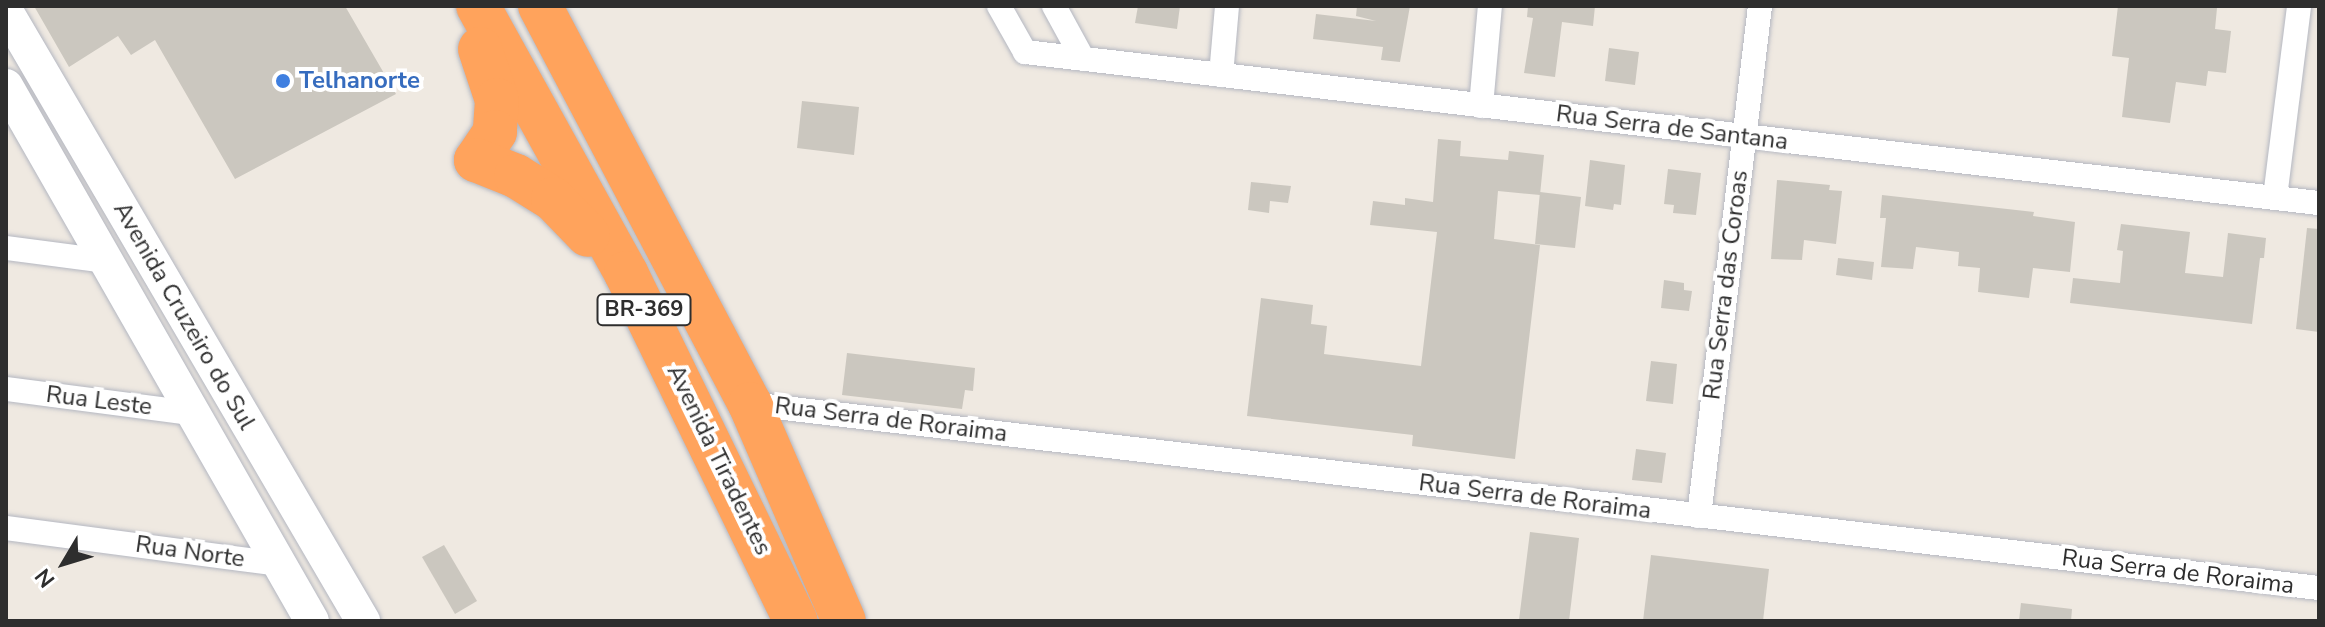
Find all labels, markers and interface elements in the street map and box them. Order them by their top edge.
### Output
place label: Telhanorte [299,67,420,95]
marker: Telhanorte [274,72,292,90]
street label: Rua Serra de Santana [1554,99,1790,157]
street label: Rua Serra das Coroas [1698,169,1754,401]
street label: Avenida Cruzeiro do Sul [107,197,261,435]
road number: BR-369 [596,292,692,328]
street label: Avenida Tiradentes [660,360,778,560]
street label: Rua Leste [44,380,154,422]
street label: Rua Serra de Roraima [773,391,1009,449]
street label: Rua Serra de Roraima [1417,468,1653,526]
north arrow [24,523,104,603]
street label: Rua Norte [134,530,246,574]
street label: Rua Serra de Roraima [2060,543,2296,601]
text: N [28,562,62,593]

